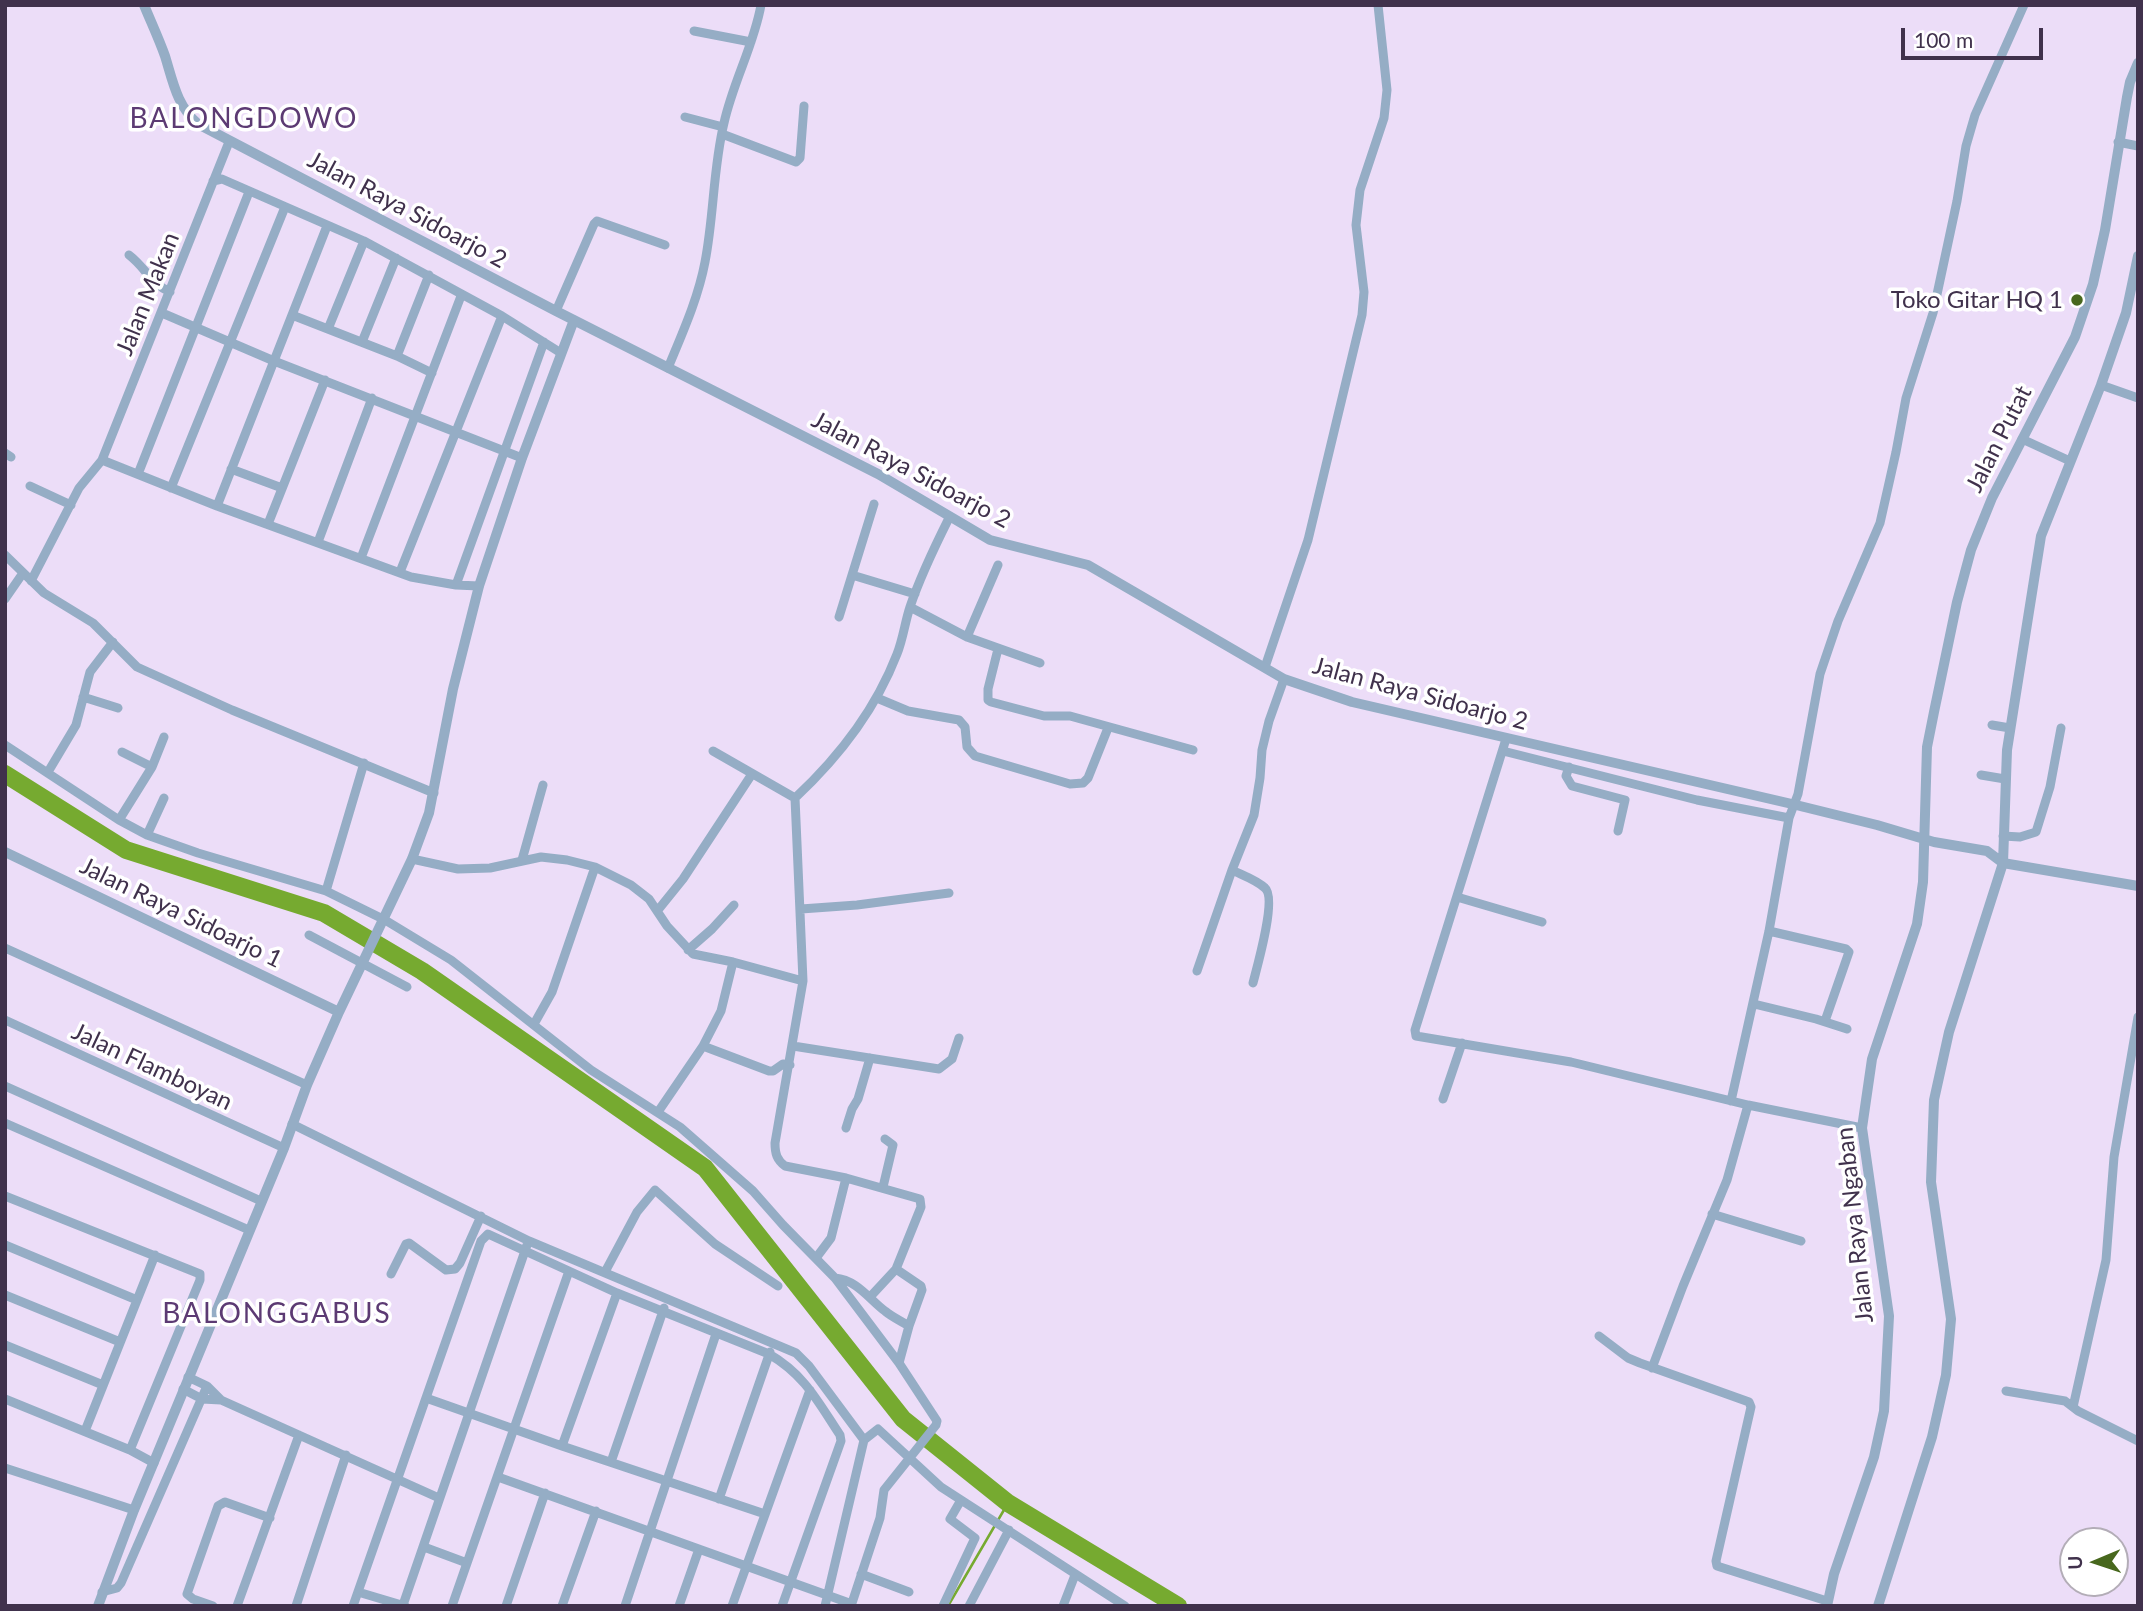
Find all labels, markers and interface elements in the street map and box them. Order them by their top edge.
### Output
scale bar [1905,14,2047,58]
text: 100 m [1914,27,1973,52]
district label: BALONGDOWO [131,102,357,136]
street label: Jalan Raya Sidoarjo 2 [303,145,511,275]
street label: Jalan Makan [110,228,186,360]
place label: Toko Gitar HQ 1 [1891,286,2063,314]
marker: Toko Gitar HQ 1 [2069,292,2085,308]
street label: Jalan Putat [1960,381,2038,497]
street label: Jalan Raya Sidoarjo 2 [807,405,1015,535]
street label: Jalan Raya Sidoarjo 2 [1309,651,1531,737]
street label: Jalan Raya Sidoarjo 1 [75,852,287,974]
street label: Jalan Flamboyan [67,1017,237,1117]
street label: Jalan Raya Ngaban [1830,1126,1880,1324]
district label: BALONGGABUS [164,1297,390,1331]
north arrow [2059,1527,2129,1597]
text: U [2063,1555,2086,1570]

